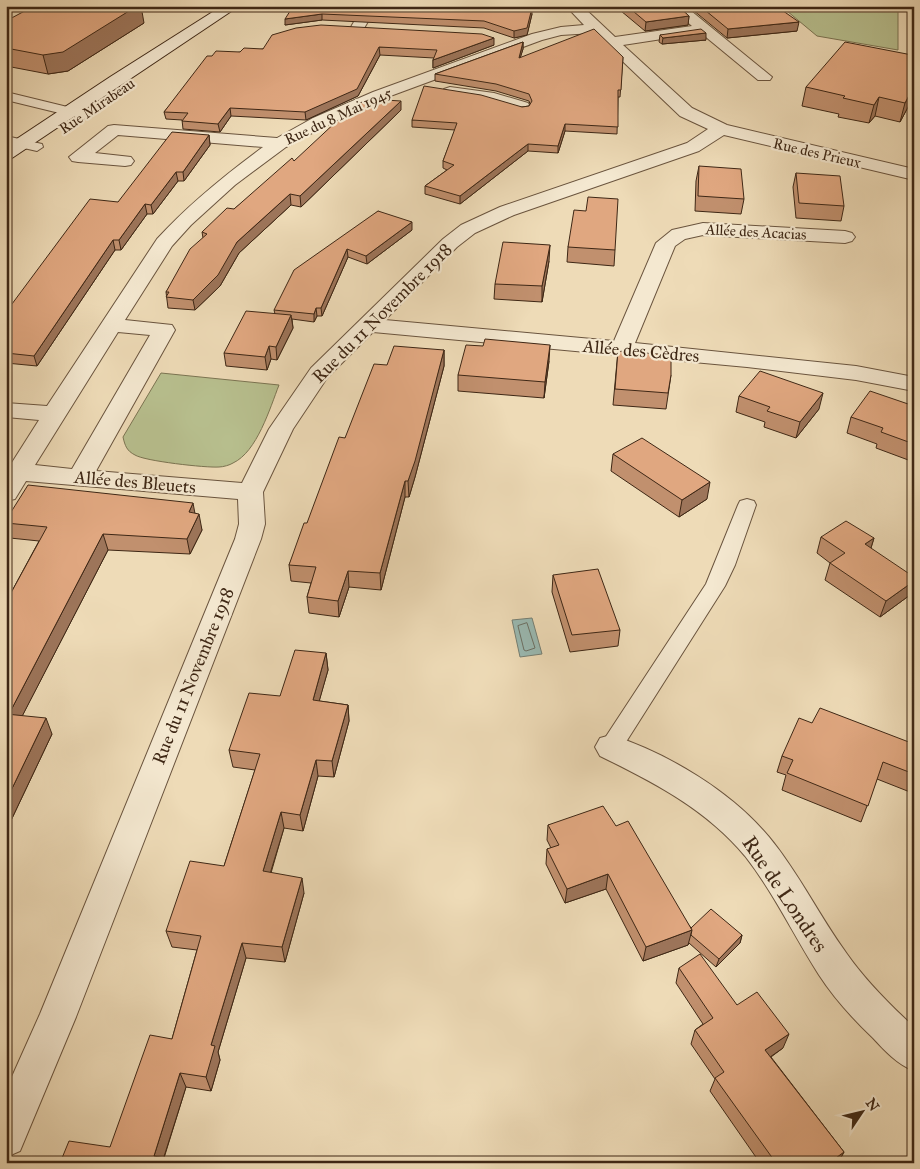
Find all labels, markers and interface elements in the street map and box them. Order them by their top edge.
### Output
street label: Rue Mirabeau [56,74,138,138]
street label: Rue du 8 Mai 1945 [282,83,394,149]
street label: Rue des Prieux [771,134,863,172]
street label: Allée des Acacias [704,220,807,244]
street label: Rue du 11 Novembre 1918 [307,238,457,388]
street label: Allée des Cèdres [581,335,700,367]
street label: Allée des Bleuets [72,466,197,498]
street label: Rue du 11 Novembre 1918 [147,584,239,768]
street label: Rue de Londres [736,831,834,957]
north arrow [838,1086,888,1136]
text: N [862,1095,883,1115]

